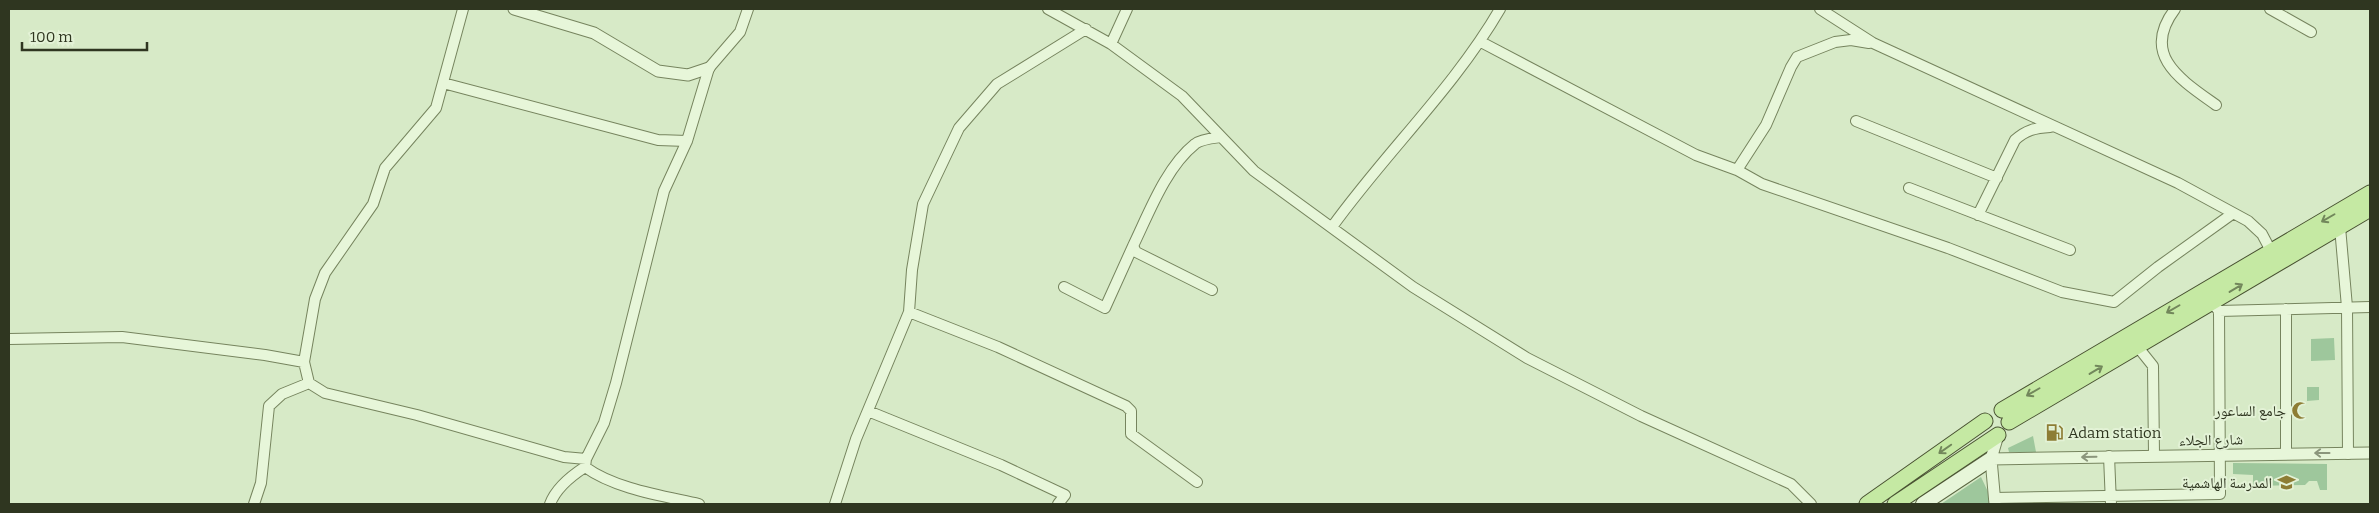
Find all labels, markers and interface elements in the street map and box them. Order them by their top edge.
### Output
scale bar [22,20,148,52]
text: 100 m [30,28,73,46]
one-way arrow [2322,213,2336,223]
one-way arrow [2229,283,2243,293]
one-way arrow [2167,305,2181,315]
one-way arrow [2088,365,2103,375]
one-way arrow [2027,387,2041,397]
mosque icon: جامع الساعور [2290,401,2310,421]
place label: جامع الساعور [2214,402,2286,421]
fuel station icon: Adam station [2044,423,2064,443]
place label: Adam station [2068,424,2162,442]
street label: شارع الجلاء [2179,430,2243,451]
one-way arrow [1939,444,1952,455]
one-way arrow [2314,448,2330,458]
one-way arrow [2081,452,2098,462]
school or university icon: المدرسة الهاشمية [2276,473,2296,493]
place label: المدرسة الهاشمية [2182,474,2272,492]

